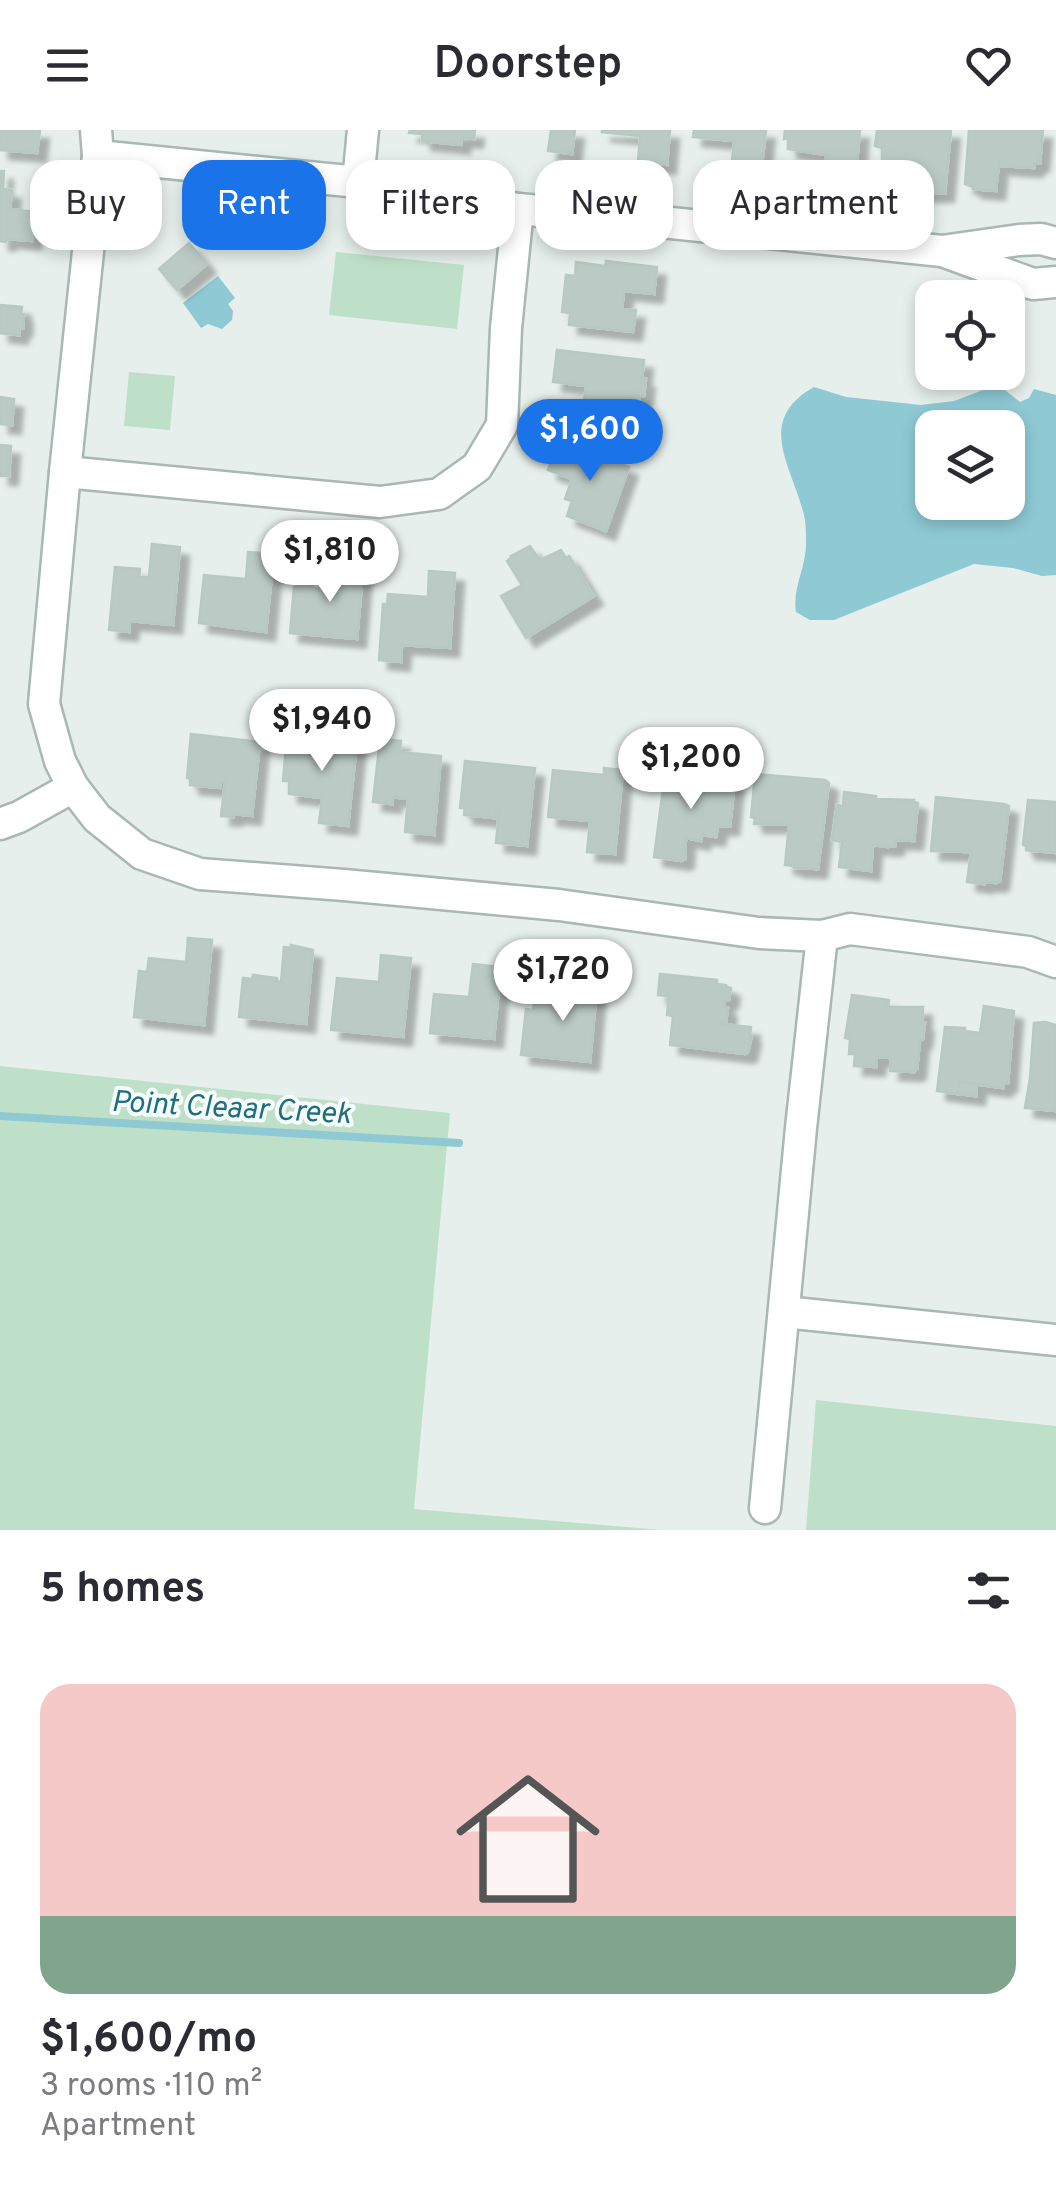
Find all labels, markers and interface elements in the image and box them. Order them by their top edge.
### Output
text: Doorstep [434,37,622,94]
icon: menu [40,38,95,93]
icon: heart [961,38,1016,93]
chip: Buy [30,160,162,250]
chip: Rent [182,160,326,250]
chip: Filters [346,160,515,250]
chip: New [535,160,673,250]
chip: Apartment [693,160,934,250]
map controls [915,280,1025,520]
button: locate [915,280,1025,390]
pin: $1,600 [509,399,671,484]
button: layers [915,410,1025,520]
text: $1,600 [539,411,641,451]
pin: $1,810 [249,520,411,605]
text: $1,810 [283,532,377,572]
pin: $1,940 [241,689,403,774]
text: $1,940 [271,701,373,741]
pin: $1,200 [610,727,772,812]
text: $1,200 [640,739,742,779]
pin: $1,720 [482,939,644,1024]
text: $1,720 [516,951,610,991]
water label: Point Cleaar Creek [110,1085,353,1134]
icon: filters [961,1563,1016,1618]
text: 5 homes [40,1564,205,1617]
icon: home [438,1749,618,1929]
text: $1,600/mo [40,2014,257,2067]
text: 3 rooms · 110 m² [40,2067,262,2107]
text: Apartment [40,2107,196,2147]

